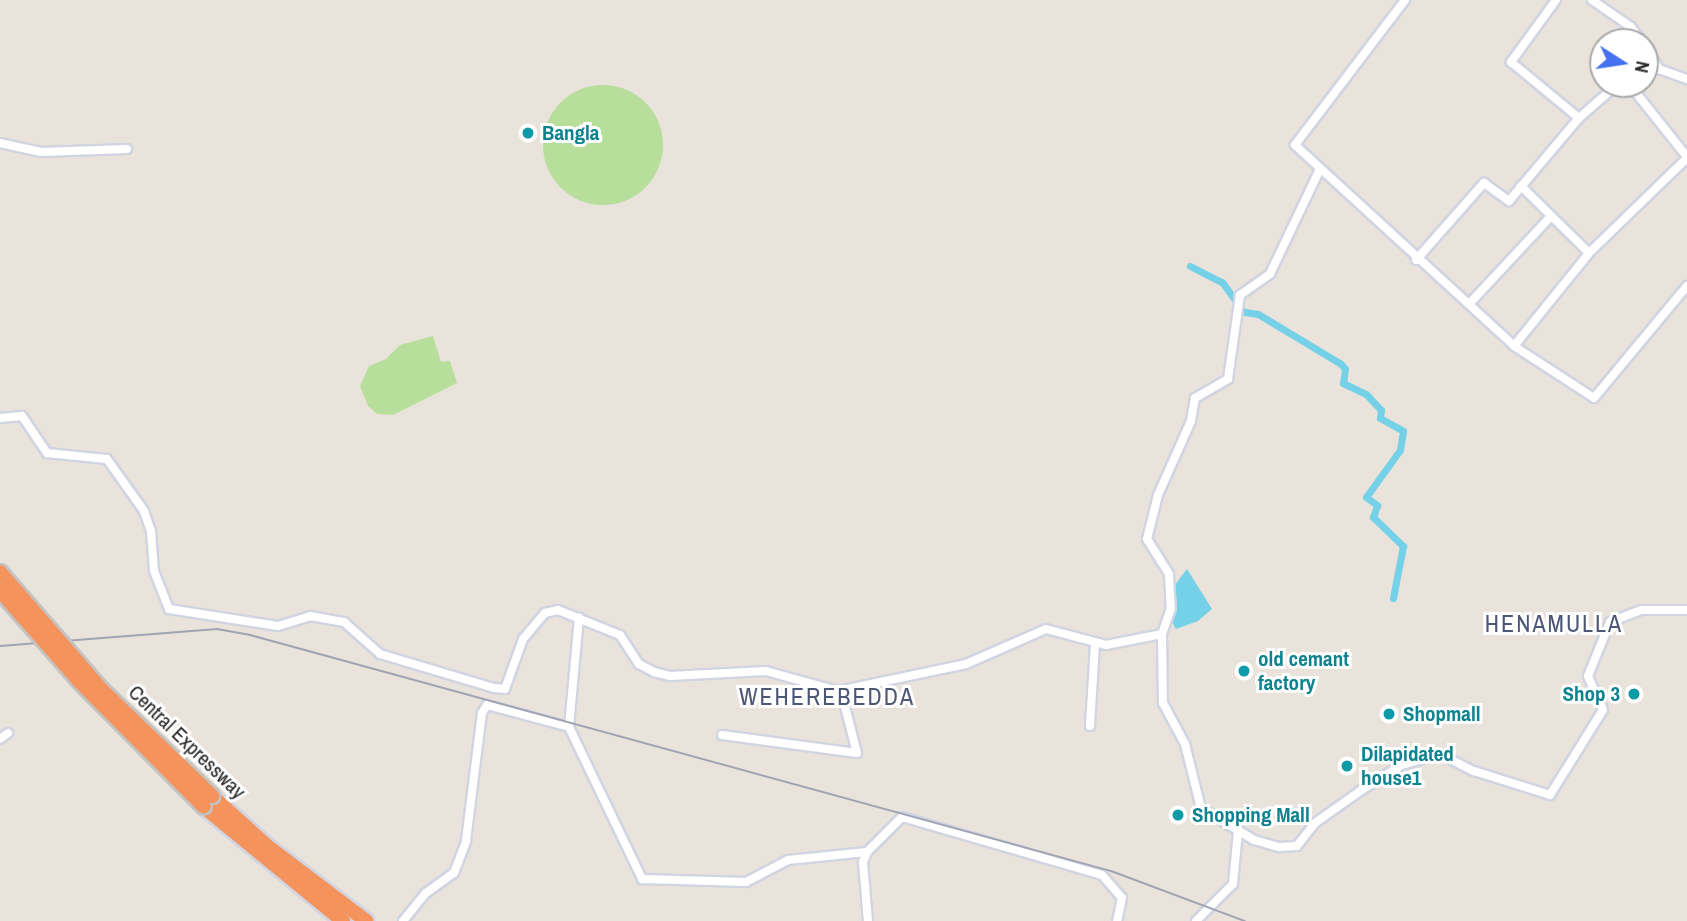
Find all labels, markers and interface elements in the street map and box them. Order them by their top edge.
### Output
north arrow [1589,28,1659,98]
text: N [1629,59,1656,75]
place label: Bangla [542,120,599,146]
marker: Bangla [520,125,536,141]
district label: HENAMULLA [1486,610,1622,638]
place label: old cemant factory [1258,646,1349,696]
marker: old cemant factory [1236,663,1252,679]
street label: Central Expressway [123,680,251,804]
place label: Shop 3 [1563,681,1620,707]
district label: WEHEREBEDDA [740,683,914,711]
marker: Shop 3 [1626,686,1642,702]
place label: Shopmall [1403,701,1481,727]
marker: Shopmall [1381,706,1397,722]
place label: Dilapidated house1 [1361,741,1454,791]
marker: Dilapidated house1 [1339,758,1355,774]
place label: Shopping Mall [1192,802,1310,828]
marker: Shopping Mall [1170,807,1186,823]

